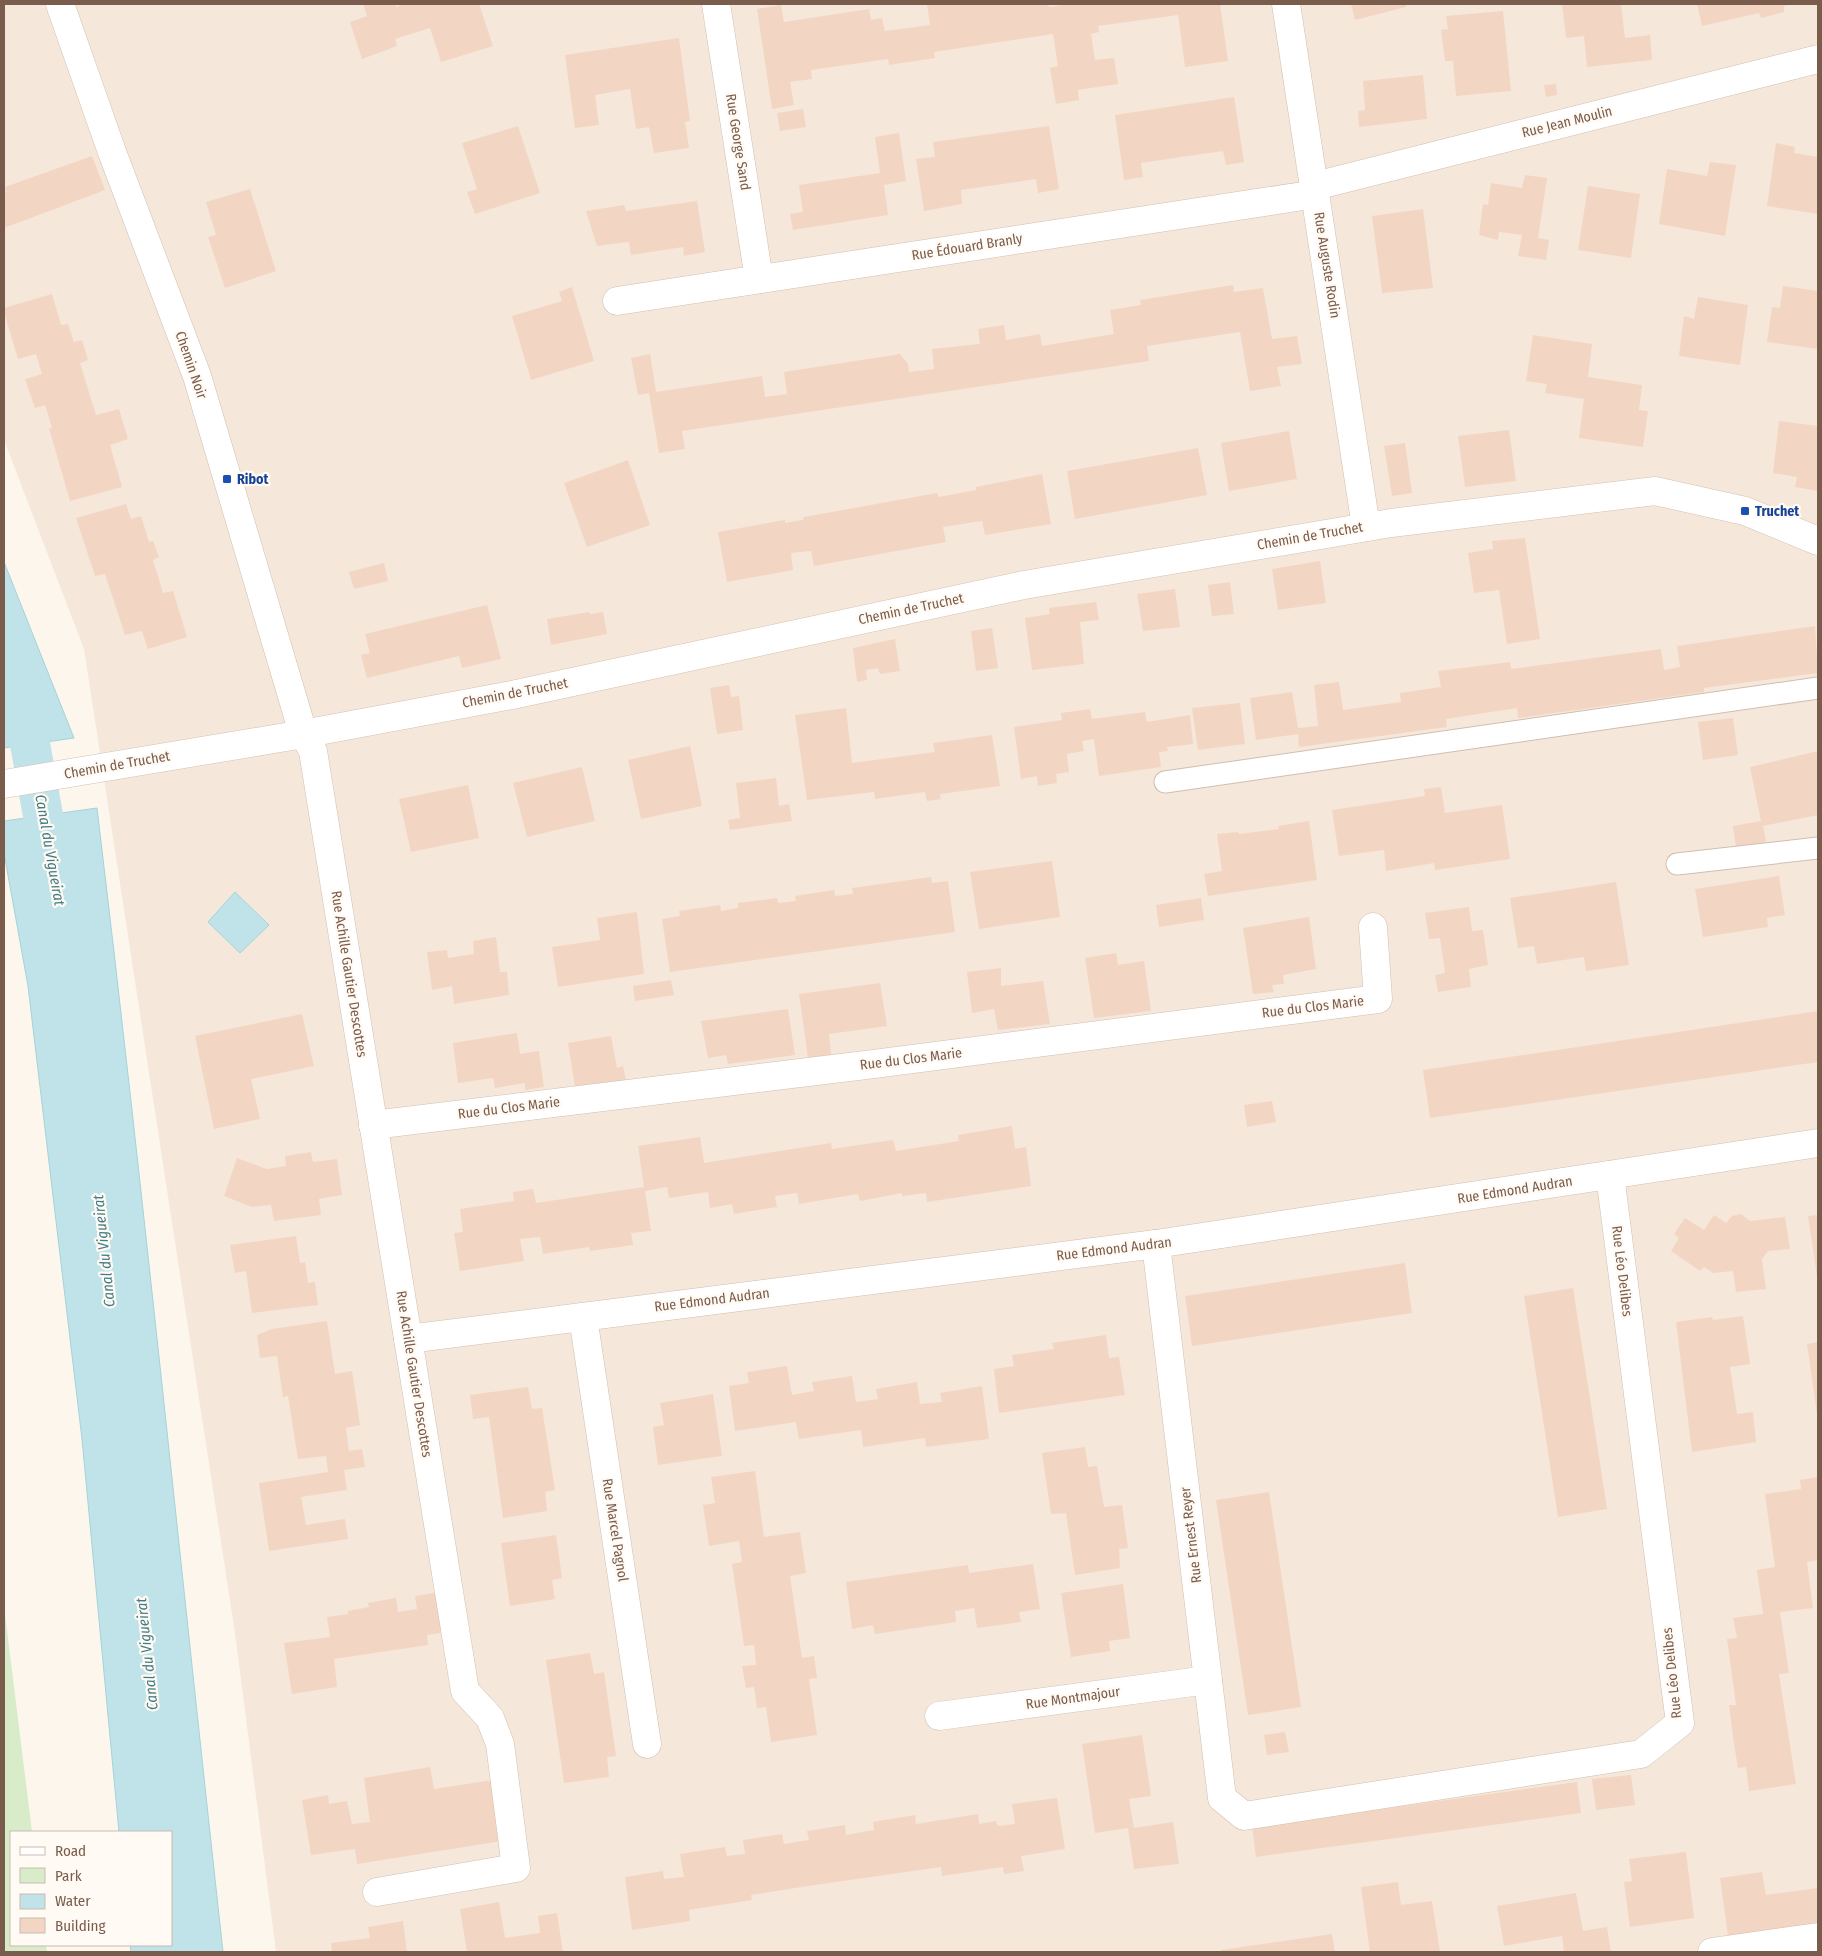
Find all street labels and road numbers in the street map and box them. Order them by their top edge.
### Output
street label: Rue George Sand [722,93,754,191]
street label: Rue Jean Moulin [1520,103,1614,141]
street label: Rue Auguste Rodin [1310,211,1344,319]
street label: Rue Édouard Branly [910,229,1024,264]
street label: Chemin Noir [171,329,211,401]
street label: Chemin de Truchet [1256,518,1365,554]
street label: Chemin de Truchet [857,589,966,628]
street label: Chemin de Truchet [461,674,570,712]
street label: Chemin de Truchet [63,747,172,783]
street label: Rue Achille Gautier Descottes [327,890,371,1058]
street label: Rue du Clos Marie [1261,992,1365,1022]
street label: Rue du Clos Marie [859,1044,963,1074]
street label: Rue du Clos Marie [457,1093,561,1123]
street label: Rue Edmond Audran [1456,1173,1574,1207]
street label: Rue Léo Delibes [1608,1225,1636,1317]
street label: Rue Edmond Audran [1055,1233,1173,1265]
street label: Rue Edmond Audran [653,1284,771,1316]
street label: Rue Achille Gautier Descottes [392,1290,436,1458]
street label: Rue Marcel Pagnol [598,1477,632,1583]
street label: Rue Ernest Reyer [1177,1486,1205,1584]
street label: Rue Léo Delibes [1659,1627,1685,1719]
street label: Rue Montmajour [1025,1683,1121,1713]

